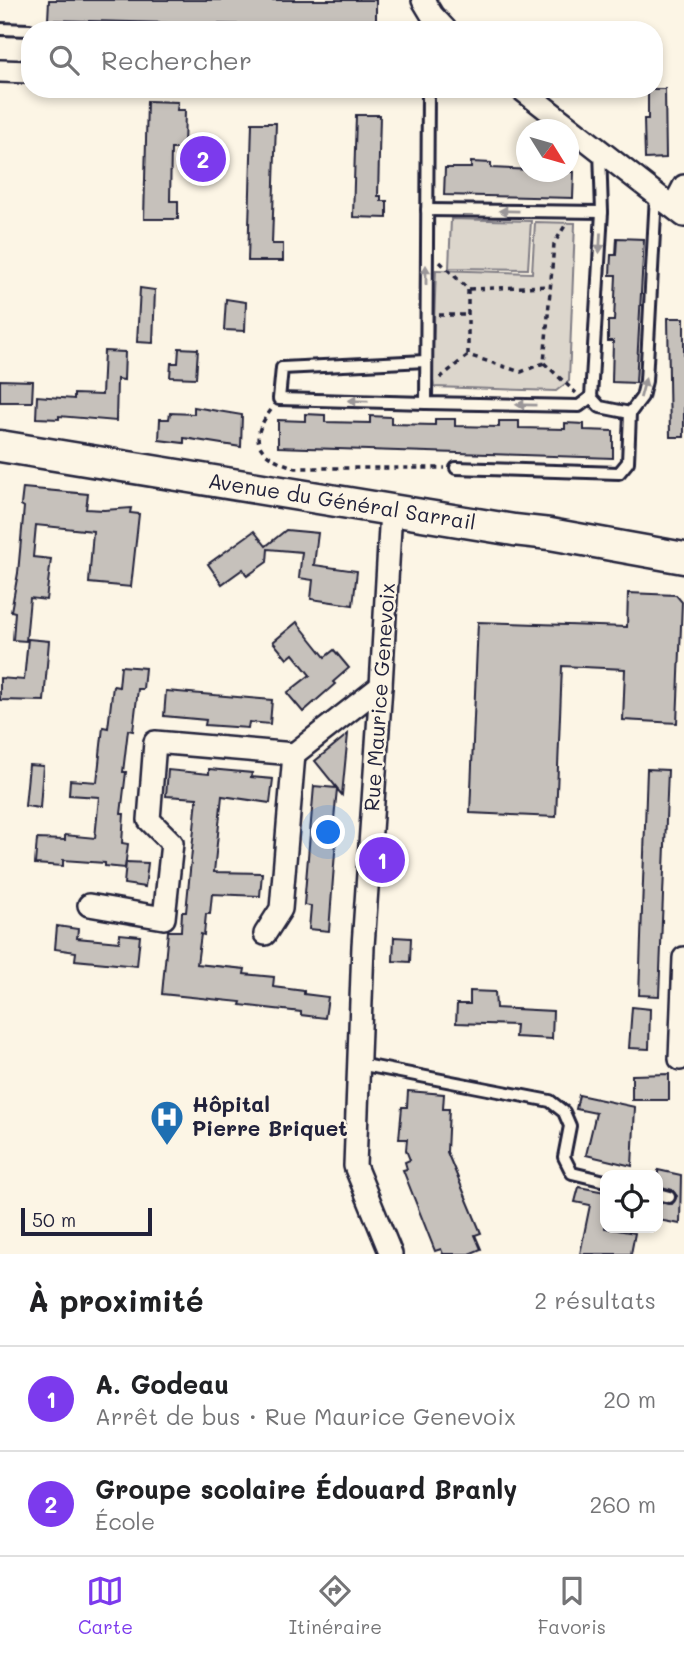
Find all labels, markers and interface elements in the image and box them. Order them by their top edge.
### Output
search box [21,21,663,98]
icon: search [45,41,83,79]
text: Rechercher [101,43,252,77]
north arrow [516,119,579,182]
pin: 2 [180,133,226,185]
one-way arrow [498,205,520,217]
one-way arrow [594,232,605,254]
one-way arrow [420,264,432,286]
one-way arrow [638,377,649,399]
one-way arrow [347,395,369,407]
one-way arrow [515,399,537,410]
street label: Avenue du Général Sarrail [207,466,478,535]
street label: Rue Maurice Genevoix [357,582,400,812]
your location [311,815,345,849]
pin: 1 [359,834,405,886]
place label: Hôpital Pierre Briquet [192,1090,348,1141]
hospital icon: Hôpital Pierre Briquet [148,1098,186,1147]
map controls [600,1170,663,1233]
button: locate [600,1170,663,1233]
scale bar [21,1205,152,1237]
text: 50 m [32,1207,76,1232]
text: À proximité [28,1280,204,1320]
text: 2 résultats [534,1285,656,1315]
text: A. Godeau [95,1367,229,1401]
text: 1 [46,1384,56,1414]
text: 20 m [603,1384,656,1414]
text: Arrêt de bus · Rue Maurice Genevoix [95,1401,516,1431]
text: Groupe scolaire Édouard Branly [95,1472,517,1506]
text: 2 [45,1489,57,1519]
text: 260 m [589,1489,656,1519]
text: École [95,1506,155,1536]
tab: Carte [78,1572,133,1639]
tab: Itinéraire [289,1572,382,1639]
tab: Favoris [538,1572,606,1639]

